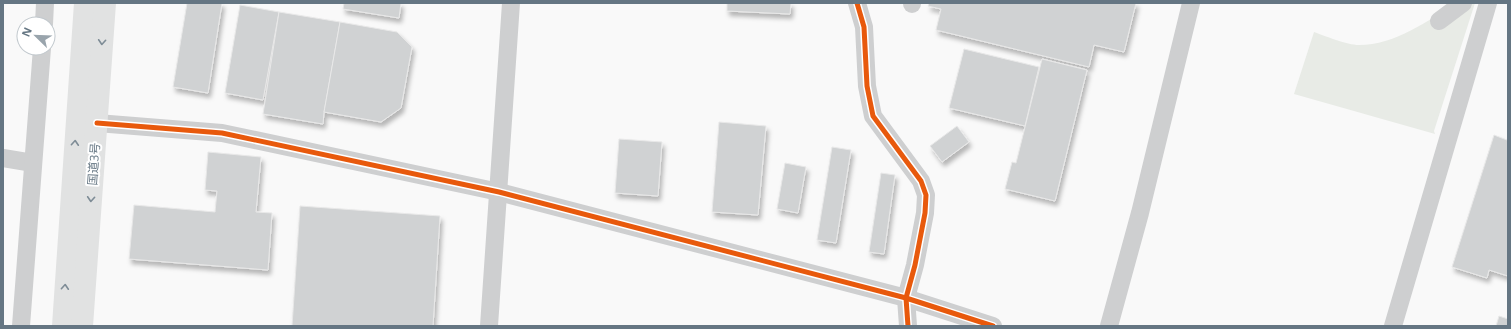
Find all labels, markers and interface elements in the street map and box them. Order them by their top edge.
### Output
north arrow [16,16,56,56]
text: N [18,25,35,39]
one-way arrow [98,39,107,45]
one-way arrow [71,140,80,146]
street label: 国道3号 [84,142,103,186]
one-way arrow [87,196,96,203]
one-way arrow [61,284,70,290]

